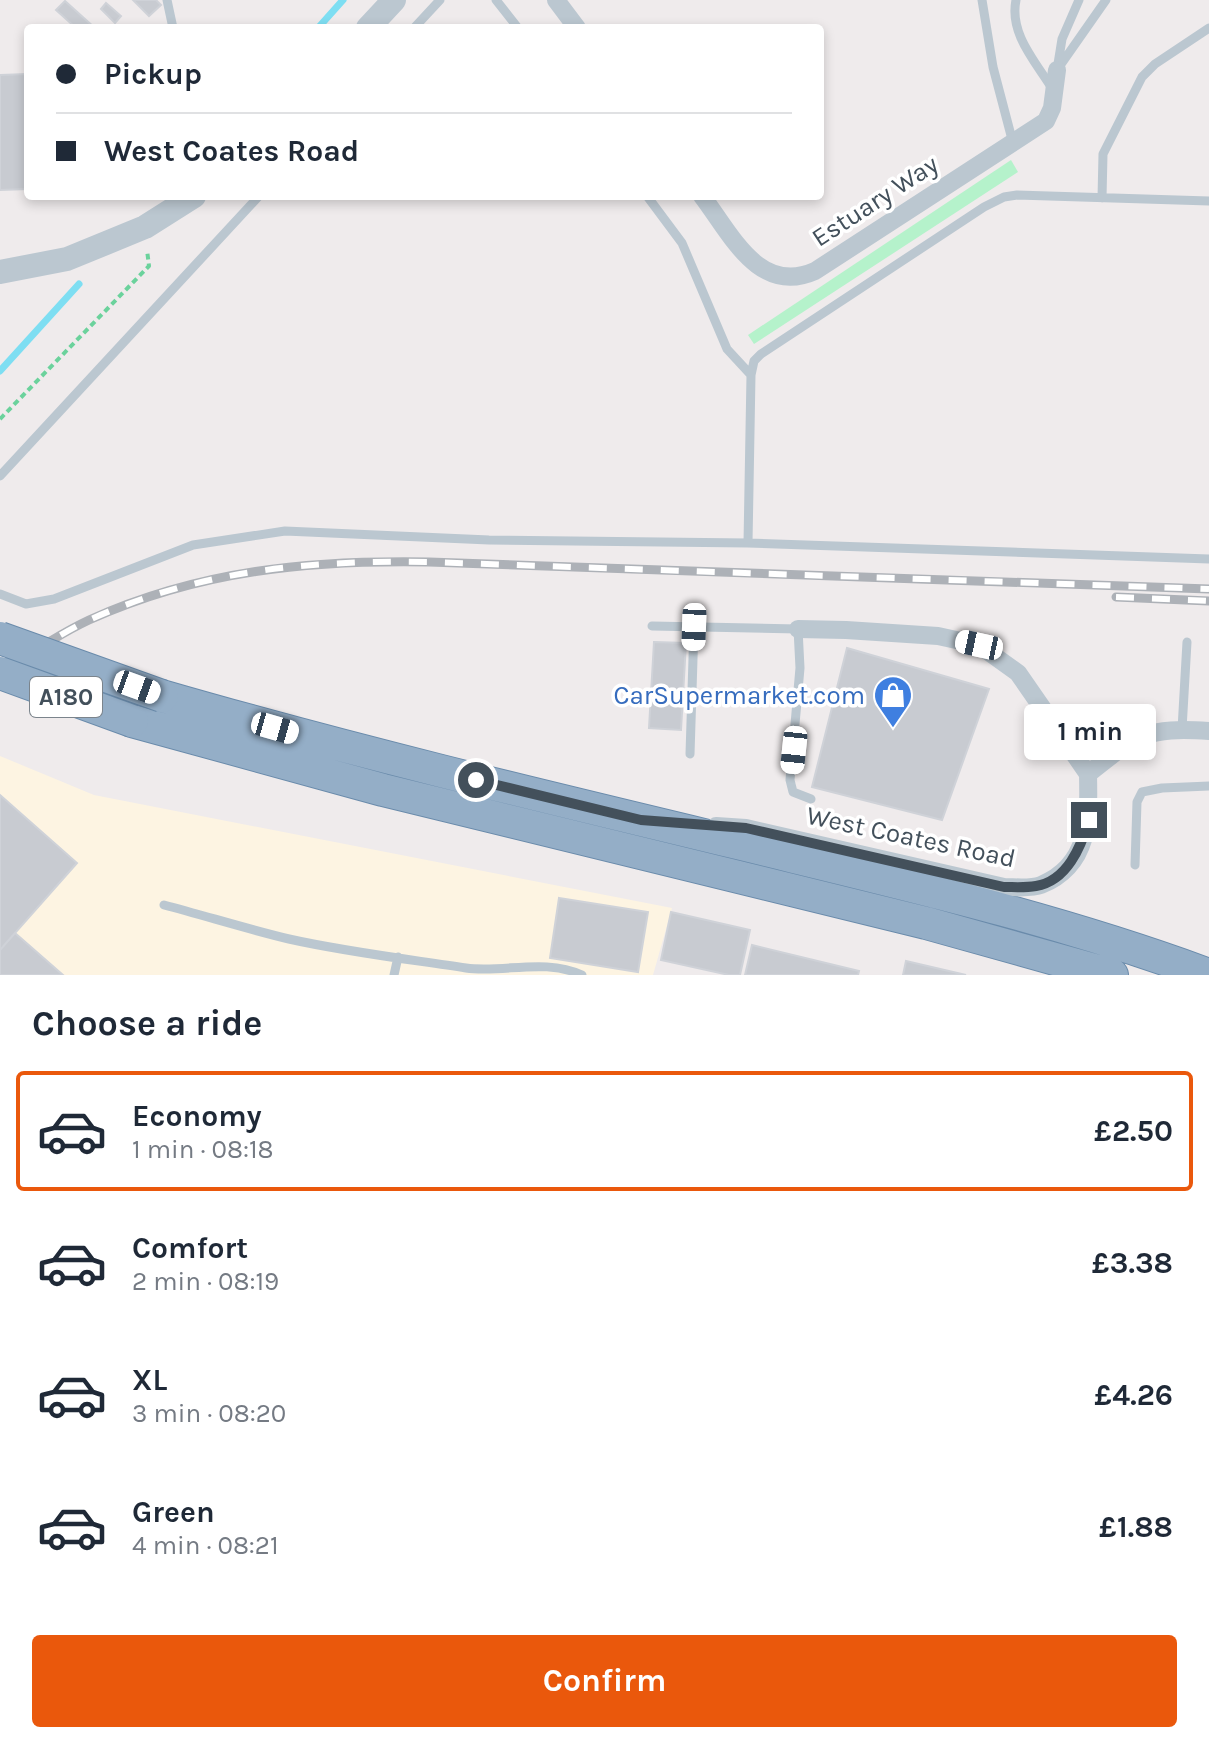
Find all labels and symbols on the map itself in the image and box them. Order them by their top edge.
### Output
street label: Estuary Way [806,149,944,253]
car [681,603,707,651]
car [953,628,1005,662]
car [110,668,164,706]
shop icon: CarSupermarket.com [872,674,914,729]
road number: A180 [30,677,102,717]
place label: CarSupermarket.com [614,680,865,711]
callout: 1 min [1023,704,1155,760]
car [249,710,301,746]
car [780,725,808,775]
route start [458,762,494,798]
street label: West Coates Road [804,800,1018,874]
route end [1071,802,1107,838]

